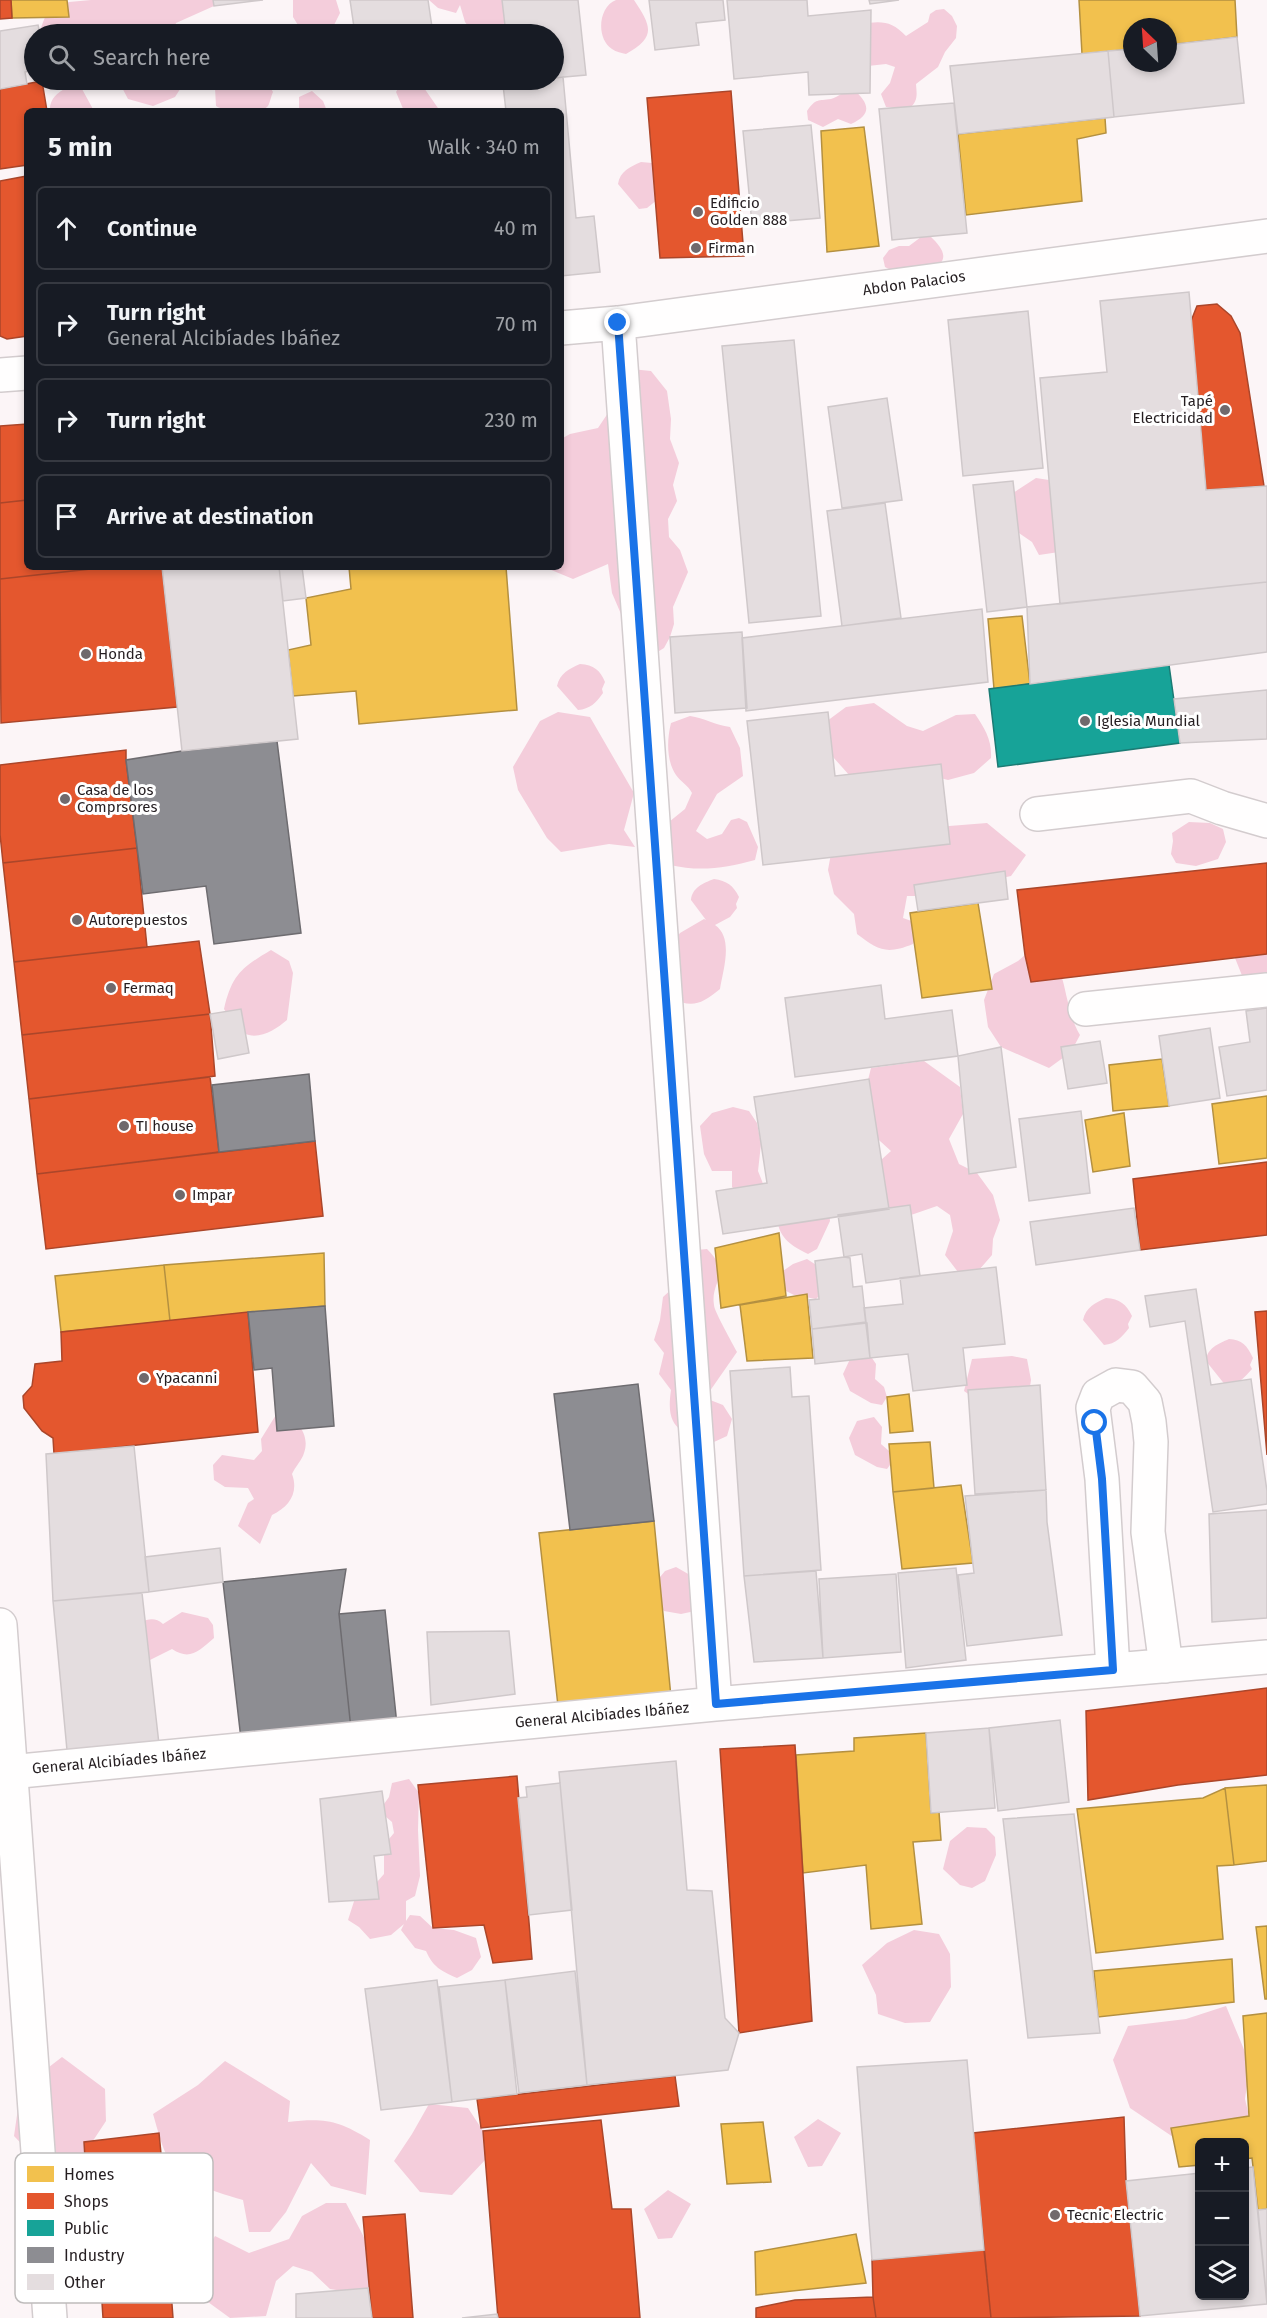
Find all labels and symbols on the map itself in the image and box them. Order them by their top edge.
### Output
north arrow [1123,18,1177,72]
place label: Edificio Golden 888 [710,194,787,229]
marker: Edificio Golden 888 [691,205,705,219]
place label: Firman [708,239,755,257]
marker: Firman [689,241,703,255]
street label: Abdon Palacios [861,267,967,299]
route end [604,309,630,335]
place label: Tapé Electricidad [1132,392,1213,427]
marker: Tapé Electricidad [1218,403,1232,417]
place label: Honda [98,645,143,663]
marker: Honda [79,647,93,661]
place label: Iglesia Mundial [1097,712,1200,730]
marker: Iglesia Mundial [1078,714,1092,728]
place label: Casa de los Comprsores [77,781,157,816]
marker: Casa de los Comprsores [58,792,72,806]
place label: Autorepuestos [89,911,188,929]
marker: Autorepuestos [70,913,84,927]
place label: Fermaq [123,979,174,997]
marker: Fermaq [104,981,118,995]
place label: TI house [136,1117,194,1135]
marker: TI house [117,1119,131,1133]
place label: Impar [192,1186,232,1204]
marker: Impar [173,1188,187,1202]
place label: Ypacanni [156,1369,217,1387]
marker: Ypacanni [137,1371,151,1385]
route start [1081,1409,1107,1435]
street label: General Alcibíades Ibáñez [514,1698,690,1732]
street label: General Alcibíades Ibáñez [31,1744,207,1778]
legend [15,2153,213,2303]
text: Homes [64,2165,114,2184]
text: Shops [64,2192,108,2211]
place label: Tecnic Electric [1067,2206,1164,2224]
marker: Tecnic Electric [1048,2208,1062,2222]
text: Public [64,2219,109,2238]
text: Industry [64,2246,124,2265]
text: Other [64,2273,106,2292]

